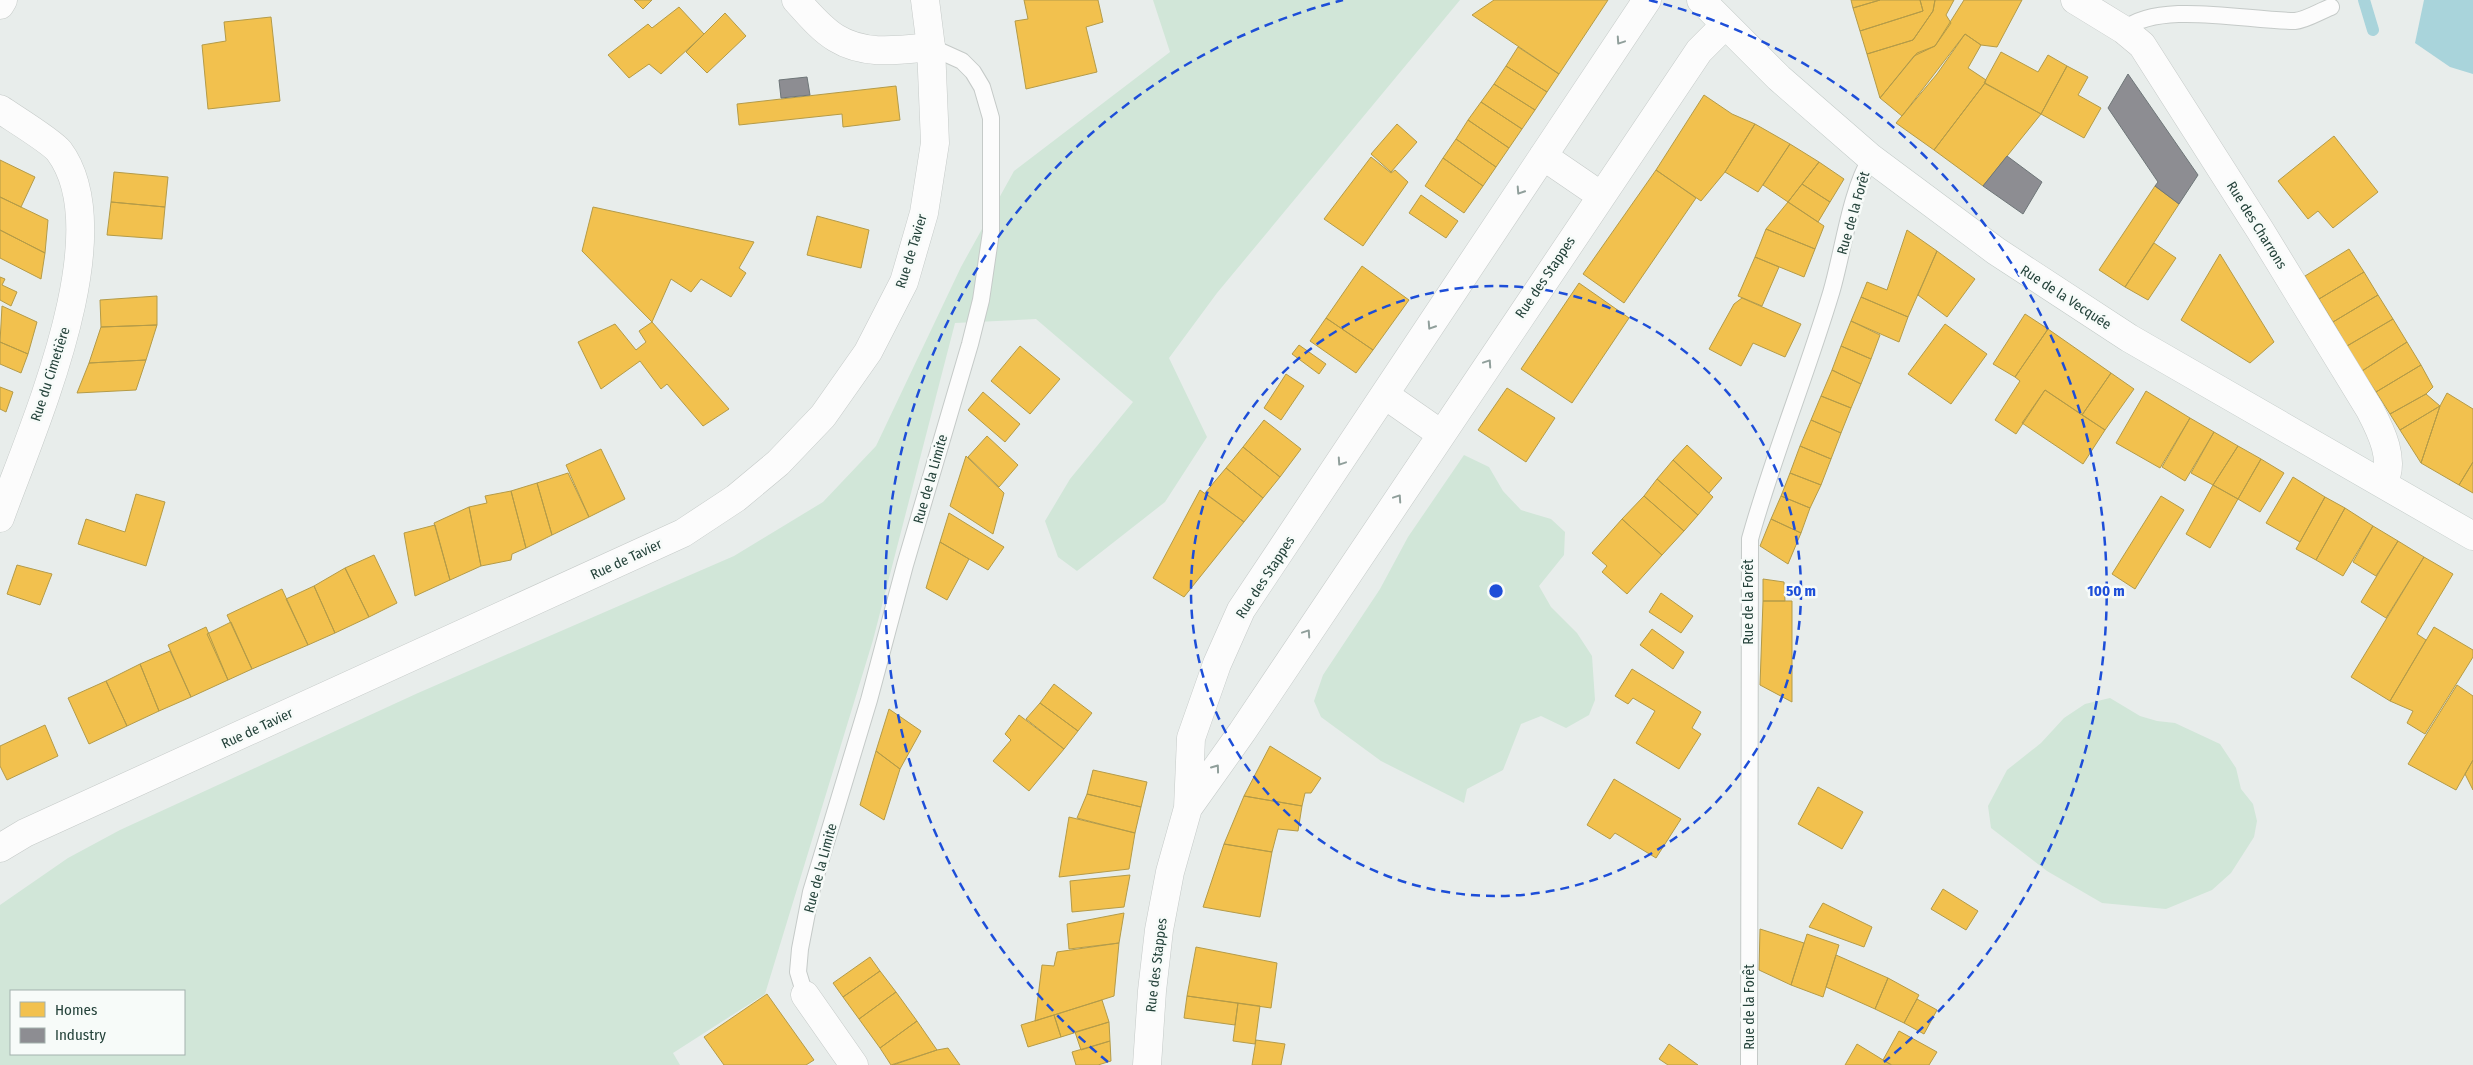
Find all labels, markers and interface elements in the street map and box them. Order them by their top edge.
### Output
one-way arrow [1616,35,1626,44]
street label: Rue de la Forêt [1834,169,1874,257]
street label: Rue des Charrons [2223,178,2290,272]
one-way arrow [1517,185,1526,194]
street label: Rue de Tavier [892,212,931,290]
street label: Rue des Stappes [1512,233,1579,321]
street label: Rue de la Vecquée [2017,262,2114,333]
one-way arrow [1427,321,1437,330]
street label: Rue du Cimetière [27,325,74,423]
one-way arrow [1482,359,1491,369]
street label: Rue de la Limite [910,433,951,526]
one-way arrow [1338,456,1347,465]
one-way arrow [1391,495,1401,504]
street label: Rue des Stappes [1232,533,1298,622]
street label: Rue de Tavier [588,535,665,583]
street label: Rue de la Forêt [1740,559,1757,645]
centre of rings [1487,582,1505,600]
text: 50 m [1786,582,1816,600]
text: 100 m [2087,582,2125,600]
one-way arrow [1301,629,1310,639]
street label: Rue de Tavier [219,704,296,752]
one-way arrow [1210,764,1219,774]
street label: Rue de la Limite [800,821,841,915]
street label: Rue des Stappes [1142,917,1171,1013]
street label: Rue de la Forêt [1741,964,1758,1050]
legend [10,990,185,1055]
text: Homes [55,1001,97,1019]
text: Industry [55,1026,106,1044]

